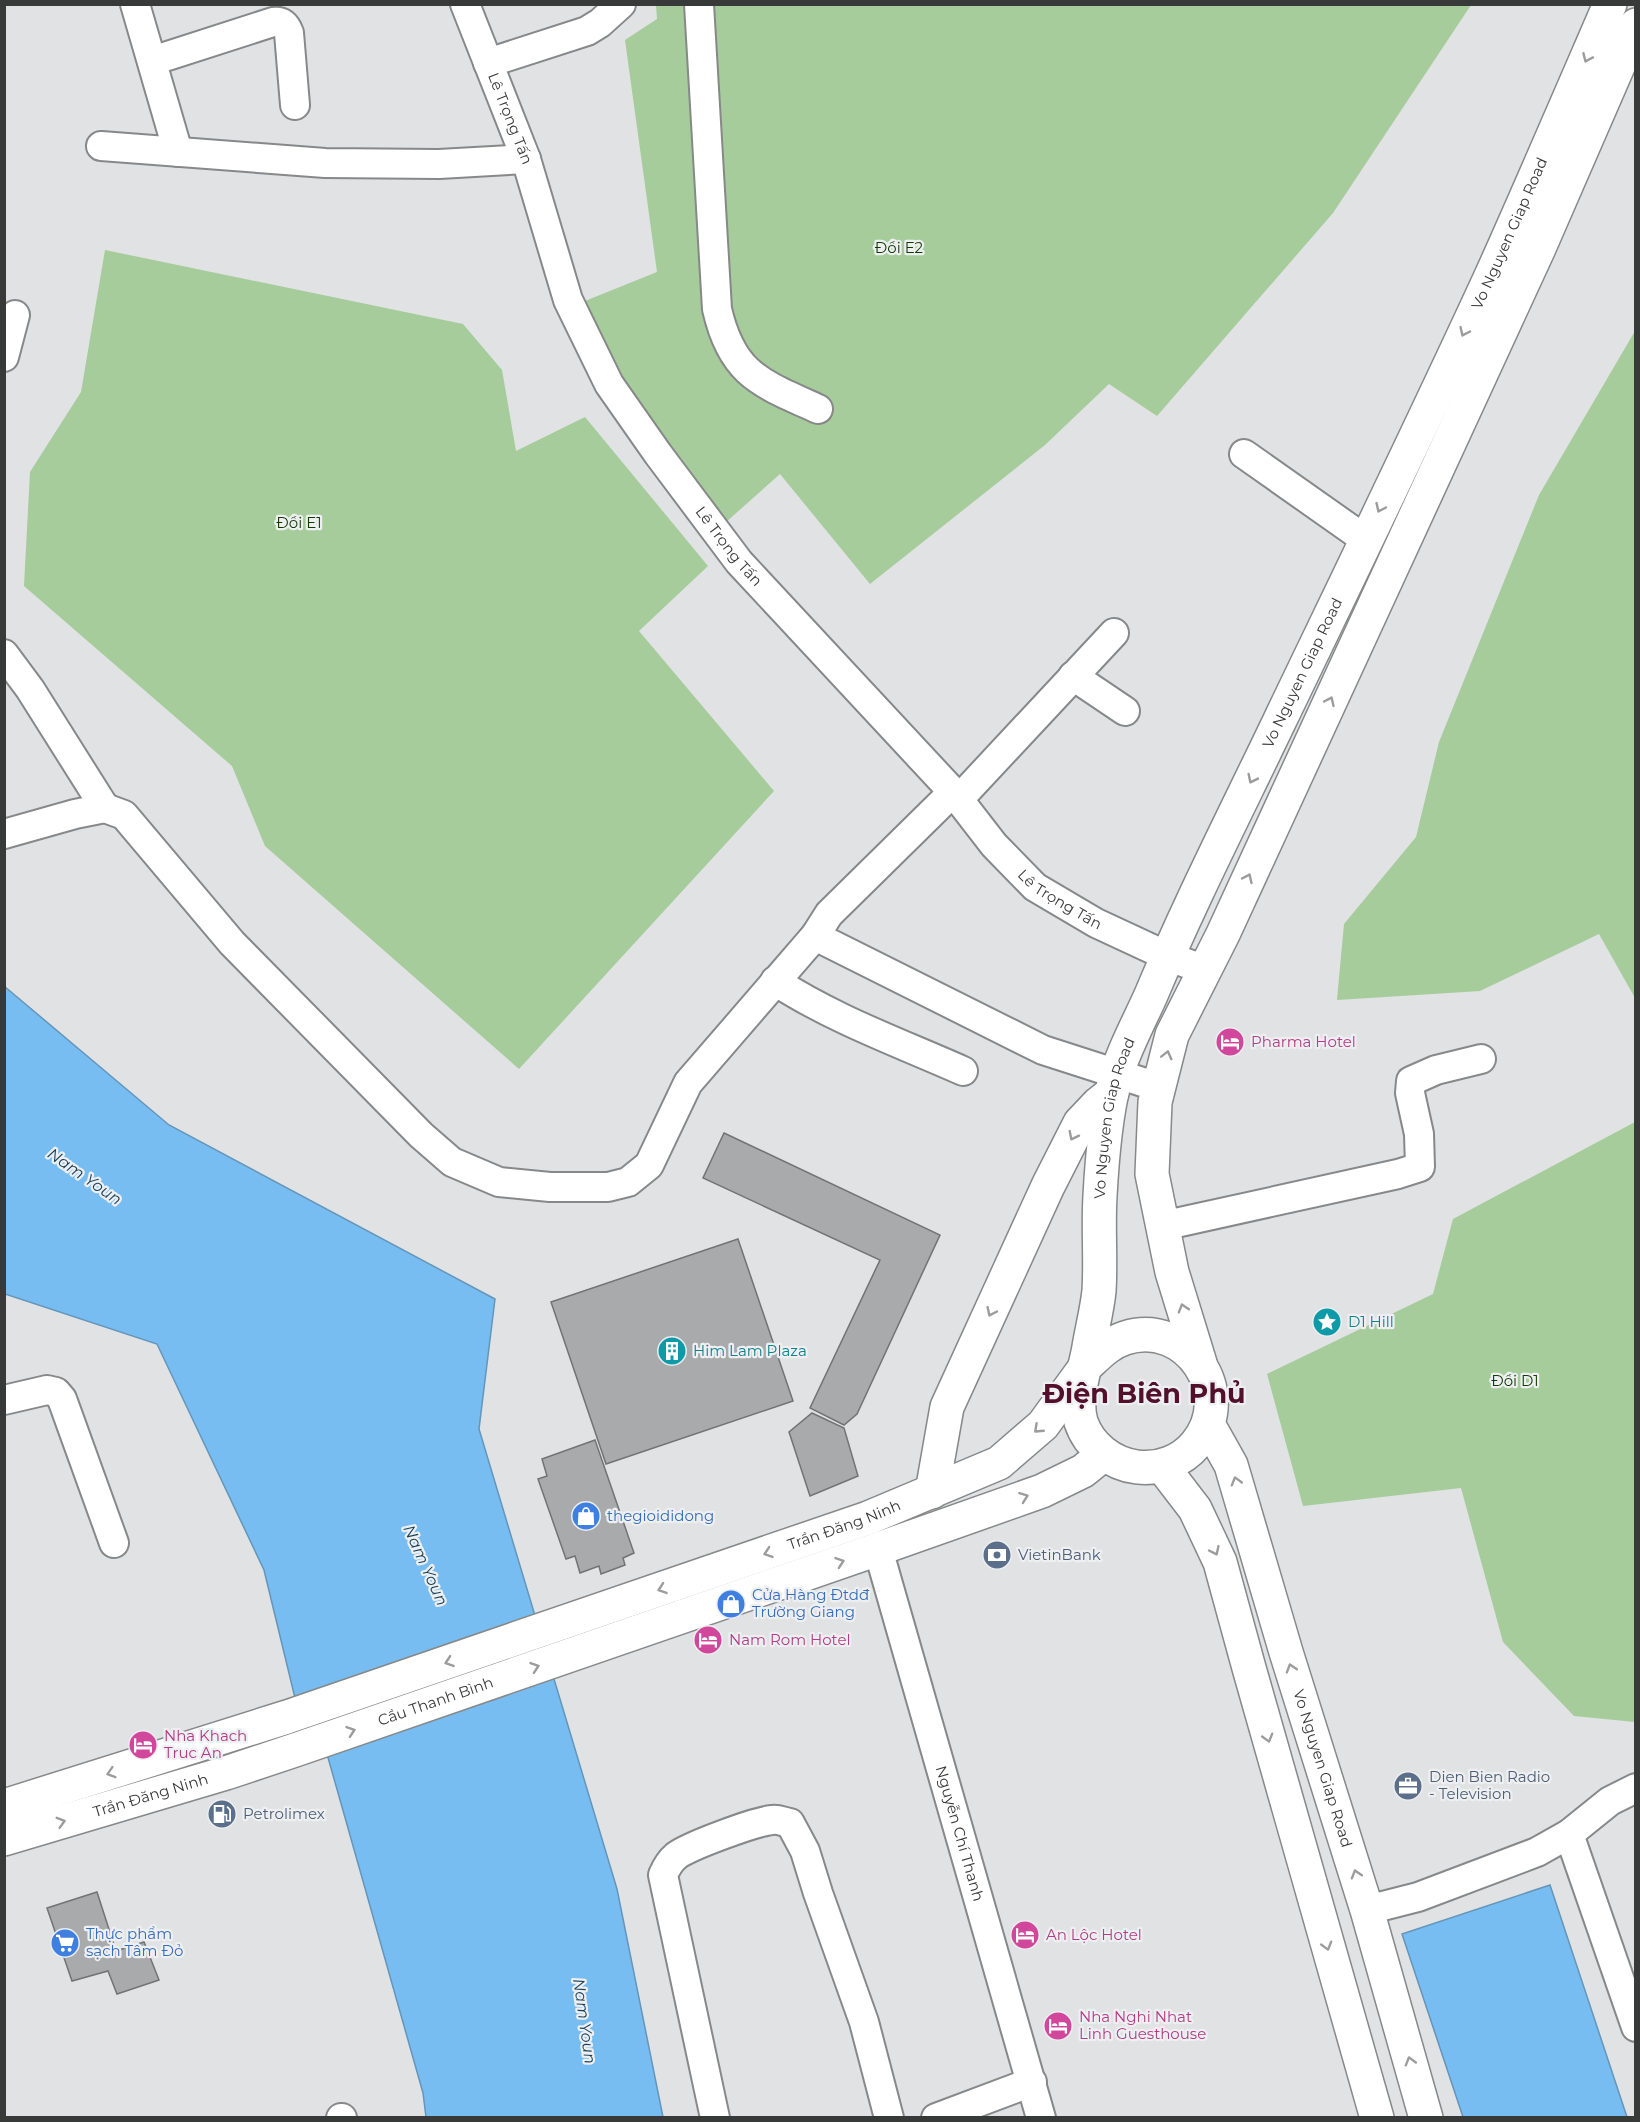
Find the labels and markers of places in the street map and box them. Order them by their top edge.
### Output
hotel icon: Pharma Hotel [1214,1026,1246,1058]
place label: Pharma Hotel [1251,1032,1356,1051]
place icon: D1 Hill [1311,1306,1343,1338]
place label: D1 Hill [1348,1312,1394,1331]
building icon: Him Lam Plaza [656,1335,688,1367]
place label: Him Lam Plaza [693,1341,807,1360]
shop icon: thegioididong [570,1500,602,1532]
place label: thegioididong [607,1506,714,1525]
bank icon: VietinBank [981,1539,1013,1571]
place label: VietinBank [1018,1545,1101,1564]
place label: Cửa Hàng Đtdđ Trường Giang [752,1585,870,1621]
shop icon: Cửa Hàng Đtdđ Trường Giang [715,1588,747,1620]
hotel icon: Nam Rom Hotel [692,1624,724,1656]
place label: Nam Rom Hotel [729,1630,851,1649]
place label: Nha Khach Truc An [164,1726,247,1762]
hotel icon: Nha Khach Truc An [127,1729,159,1761]
place label: Dien Bien Radio - Television [1429,1767,1550,1803]
office icon: Dien Bien Radio - Television [1392,1770,1424,1802]
fuel station icon: Petrolimex [206,1798,238,1830]
place label: Petrolimex [243,1804,325,1823]
hotel icon: An Lộc Hotel [1009,1919,1041,1951]
place label: Thực phẩm sạch Tâm Đỏ [86,1924,183,1960]
place label: An Lộc Hotel [1046,1925,1142,1944]
supermarket icon: Thực phẩm sạch Tâm Đỏ [49,1927,81,1959]
place label: Nha Nghi Nhat Linh Guesthouse [1079,2007,1206,2043]
hotel icon: Nha Nghi Nhat Linh Guesthouse [1042,2010,1074,2042]

